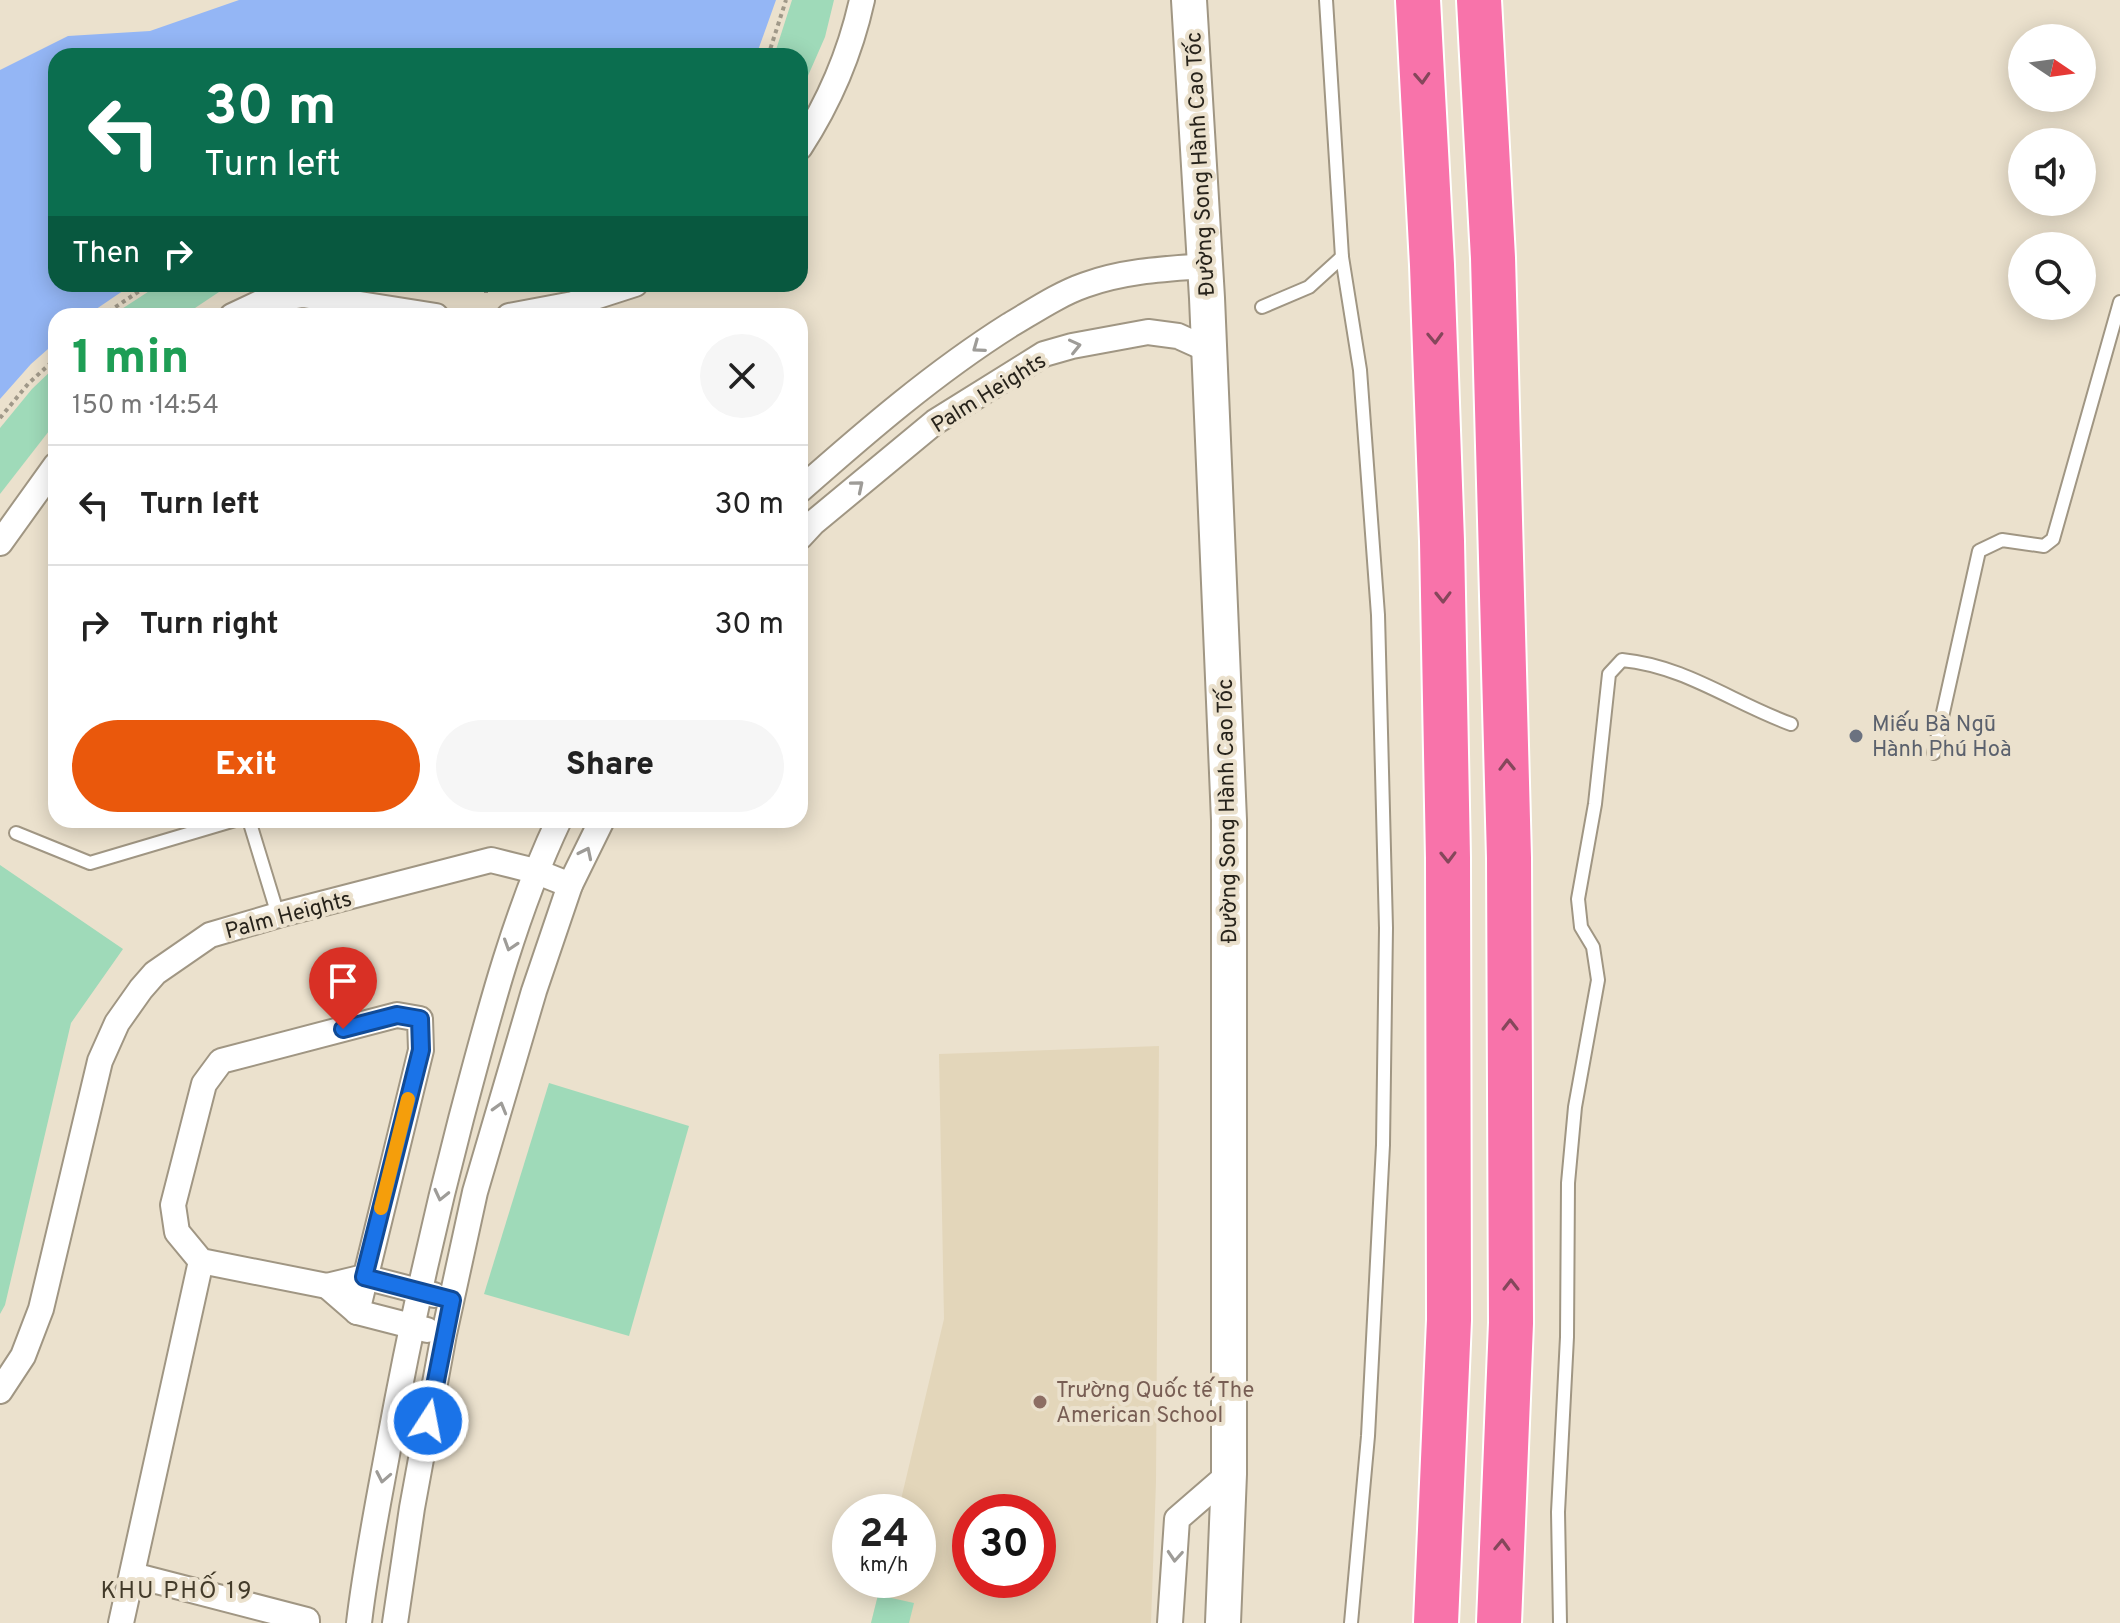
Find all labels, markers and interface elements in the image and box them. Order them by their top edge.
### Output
north arrow [2008,24,2096,112]
map controls [2008,24,2096,320]
street label: Đường Song Hành Cao Tốc [1179,31,1222,297]
one-way arrow [1413,72,1430,85]
text: 30 m [204,74,337,144]
icon: left [72,80,176,184]
button: sound [2008,128,2096,216]
text: Turn left [204,143,341,189]
icon: right [156,232,200,276]
button: search [2008,232,2096,320]
text: Then [72,236,140,273]
text: 1 min [72,330,189,390]
one-way arrow [1426,332,1443,345]
button: close [700,334,784,418]
one-way arrow [972,337,986,352]
one-way arrow [1068,338,1081,355]
street label: Palm Heights [927,348,1052,440]
text: 150 m · 14:54 [72,390,219,423]
one-way arrow [849,481,864,496]
icon: left [72,483,116,527]
text: Turn left [140,487,260,524]
text: 30 m [715,487,784,524]
one-way arrow [1434,591,1452,604]
icon: right [72,603,116,647]
text: Turn right [140,607,278,644]
text: 30 m [715,607,784,644]
street label: Đường Song Hành Cao Tốc [1211,678,1244,944]
place label: Miếu Bà Ngũ Hành Phú Hoà [1872,710,2012,764]
button: Exit [72,720,420,812]
button: Share [436,720,784,812]
marker: Miếu Bà Ngũ Hành Phú Hoà [1847,727,1865,745]
one-way arrow [1498,758,1515,771]
one-way arrow [576,846,592,861]
one-way arrow [1439,851,1457,864]
street label: Palm Heights [222,887,355,946]
one-way arrow [504,937,520,951]
pin [309,947,377,1029]
icon: arrive [321,959,365,1003]
one-way arrow [1501,1018,1518,1031]
one-way arrow [491,1102,507,1116]
one-way arrow [434,1188,451,1202]
one-way arrow [1502,1278,1519,1291]
place label: Trường Quốc tế The American School [1056,1376,1254,1430]
position arrow [386,1379,470,1463]
marker: Trường Quốc tế The American School [1031,1393,1049,1411]
one-way arrow [375,1470,392,1484]
speed limit sign: 30 [952,1494,1056,1598]
text: 24 [859,1511,909,1561]
one-way arrow [1493,1538,1510,1551]
one-way arrow [1166,1550,1183,1563]
text: km/h [860,1553,908,1579]
district label: KHU PHỐ 19 [100,1571,254,1607]

